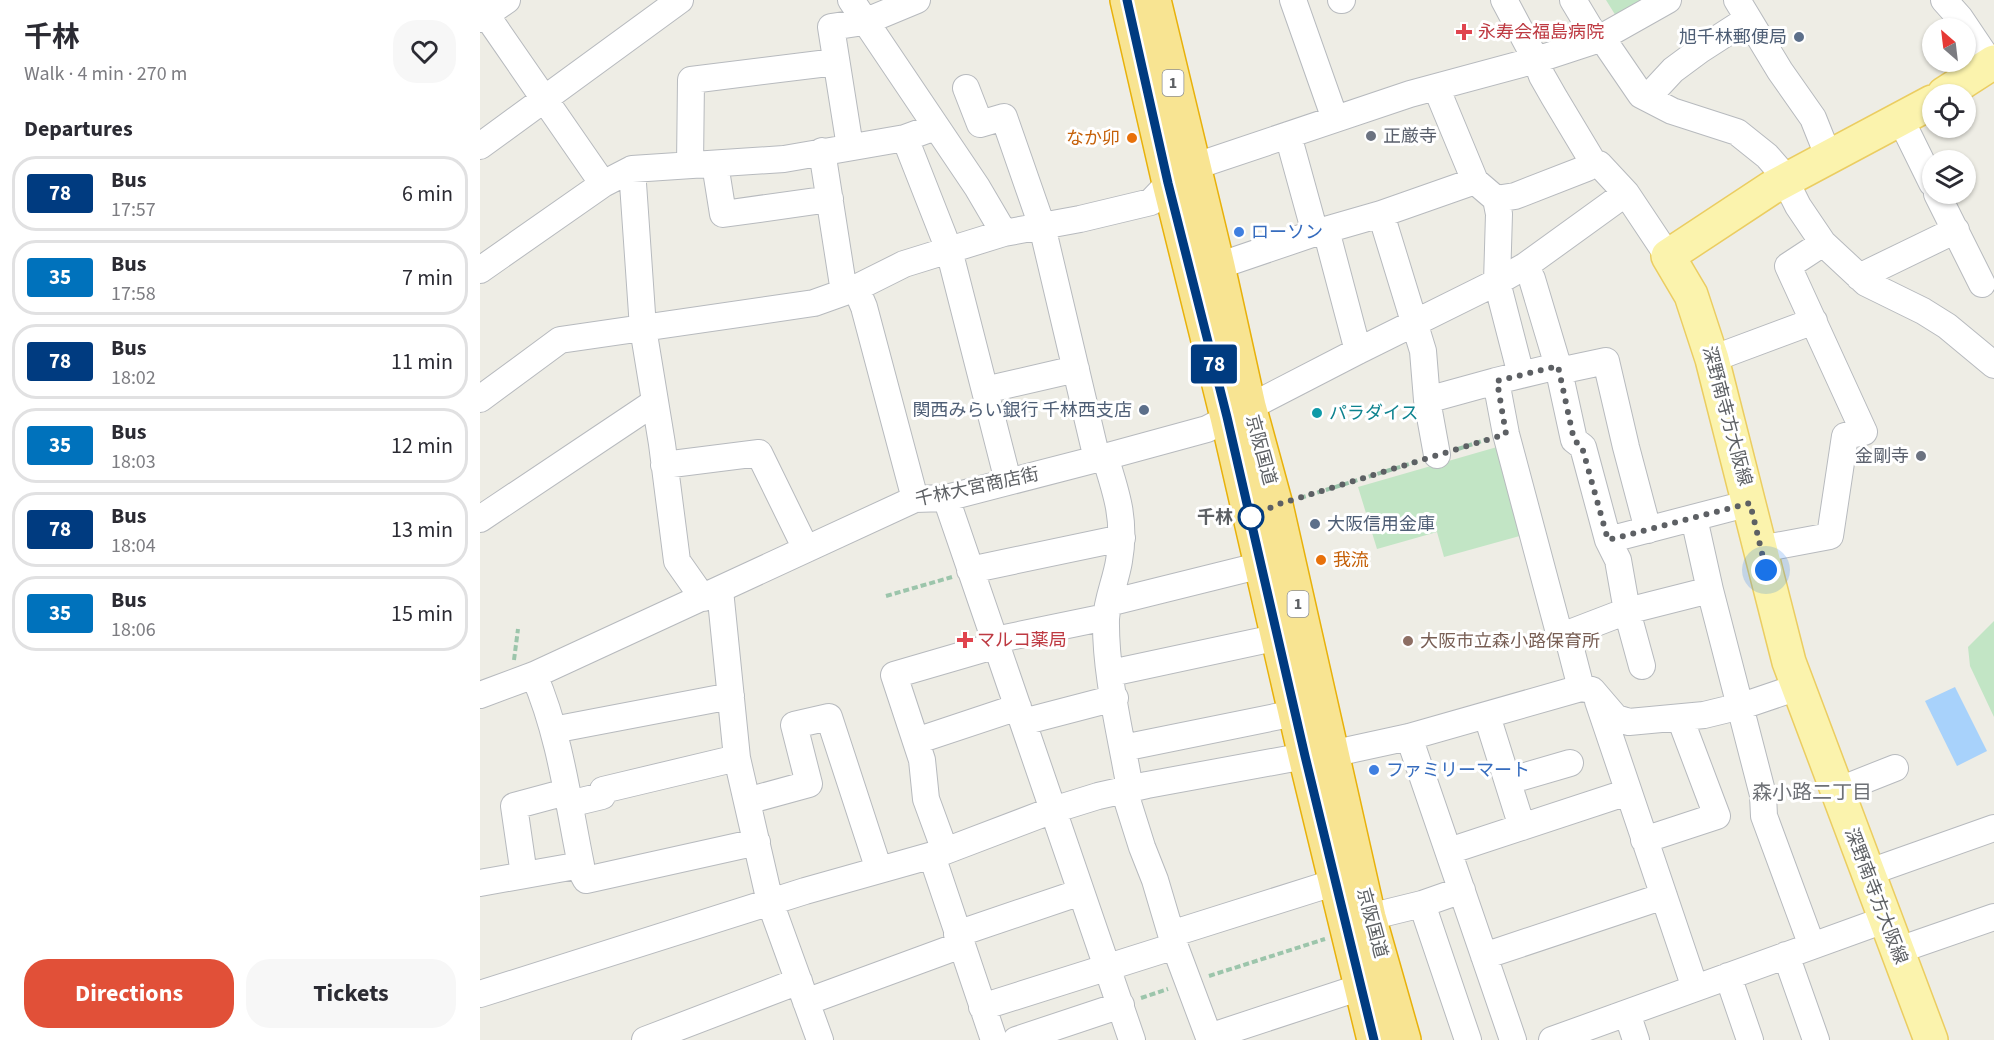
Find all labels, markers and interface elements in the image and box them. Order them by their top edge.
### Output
text: 千林 [24,17,80,57]
north arrow [1922,18,1976,72]
map controls [1922,18,1976,204]
button: heart [393,20,456,83]
place label: 永寿会福島病院 [1478,20,1604,45]
marker: 永寿会福島病院 [1455,23,1473,41]
place label: 旭千林郵便局 [1679,25,1787,50]
marker: 旭千林郵便局 [1792,30,1806,44]
text: Walk · 4 min · 270 m [24,60,187,88]
road number: 1 [1162,70,1184,96]
button: locate [1922,84,1976,138]
text: Departures [24,113,133,145]
place label: 正厳寺 [1383,124,1437,149]
place label: なか卯 [1066,126,1120,151]
marker: 正厳寺 [1364,129,1378,143]
marker: なか卯 [1125,131,1139,145]
button: layers [1922,150,1976,204]
text: Bus [111,164,147,196]
text: 78 [49,178,71,208]
text: 6 min [402,178,453,210]
text: 17:57 [111,196,156,224]
place label: ローソン [1251,220,1323,245]
marker: ローソン [1232,225,1246,239]
text: Bus [111,248,147,280]
text: 35 [49,262,71,292]
text: 7 min [402,262,453,294]
text: 17:58 [111,280,156,308]
text: Bus [111,332,147,364]
street label: 深野南寺方大阪線 [1696,343,1758,489]
line badge: 78 [1187,344,1241,384]
text: 78 [49,346,71,376]
text: 11 min [391,346,453,378]
text: 78 [1203,349,1225,379]
text: 18:02 [111,364,156,392]
place label: 関西みらい銀行 千林西支店 [912,398,1132,423]
place label: パラダイス [1329,401,1418,426]
marker: 関西みらい銀行 千林西支店 [1137,403,1151,417]
marker: パラダイス [1310,406,1324,420]
street label: 京阪国道 [1240,412,1282,488]
text: Bus [111,416,147,448]
text: 35 [49,430,71,460]
text: 12 min [391,430,453,462]
place label: 金剛寺 [1855,444,1909,469]
text: 18:03 [111,448,156,476]
marker: 金剛寺 [1914,449,1928,463]
street label: 千林大宮商店街 [913,462,1041,512]
text: Bus [111,500,147,532]
marker: 千林 [1238,504,1264,530]
place label: 千林 [1197,505,1233,530]
place label: 大阪信用金庫 [1327,512,1435,537]
text: 78 [49,514,71,544]
text: 13 min [391,514,453,546]
marker: 大阪信用金庫 [1308,517,1322,531]
text: 18:04 [111,532,156,560]
place label: 我流 [1333,548,1369,573]
marker: 我流 [1314,553,1328,567]
your location [1751,555,1781,585]
text: Bus [111,584,147,616]
road number: 1 [1288,591,1308,617]
text: 35 [49,598,71,628]
text: 15 min [391,598,453,630]
text: 18:06 [111,616,156,644]
place label: マルコ薬局 [977,628,1067,653]
place label: 大阪市立森小路保育所 [1420,629,1600,654]
marker: マルコ薬局 [958,633,972,647]
marker: 大阪市立森小路保育所 [1401,634,1415,648]
place label: ファミリーマート [1386,758,1530,783]
marker: ファミリーマート [1367,763,1381,777]
district label: 森小路二丁目 [1752,779,1872,807]
street label: 深野南寺方大阪線 [1839,824,1913,968]
street label: 京阪国道 [1351,885,1393,961]
button: Directions [24,959,234,1028]
button: Tickets [246,959,456,1028]

